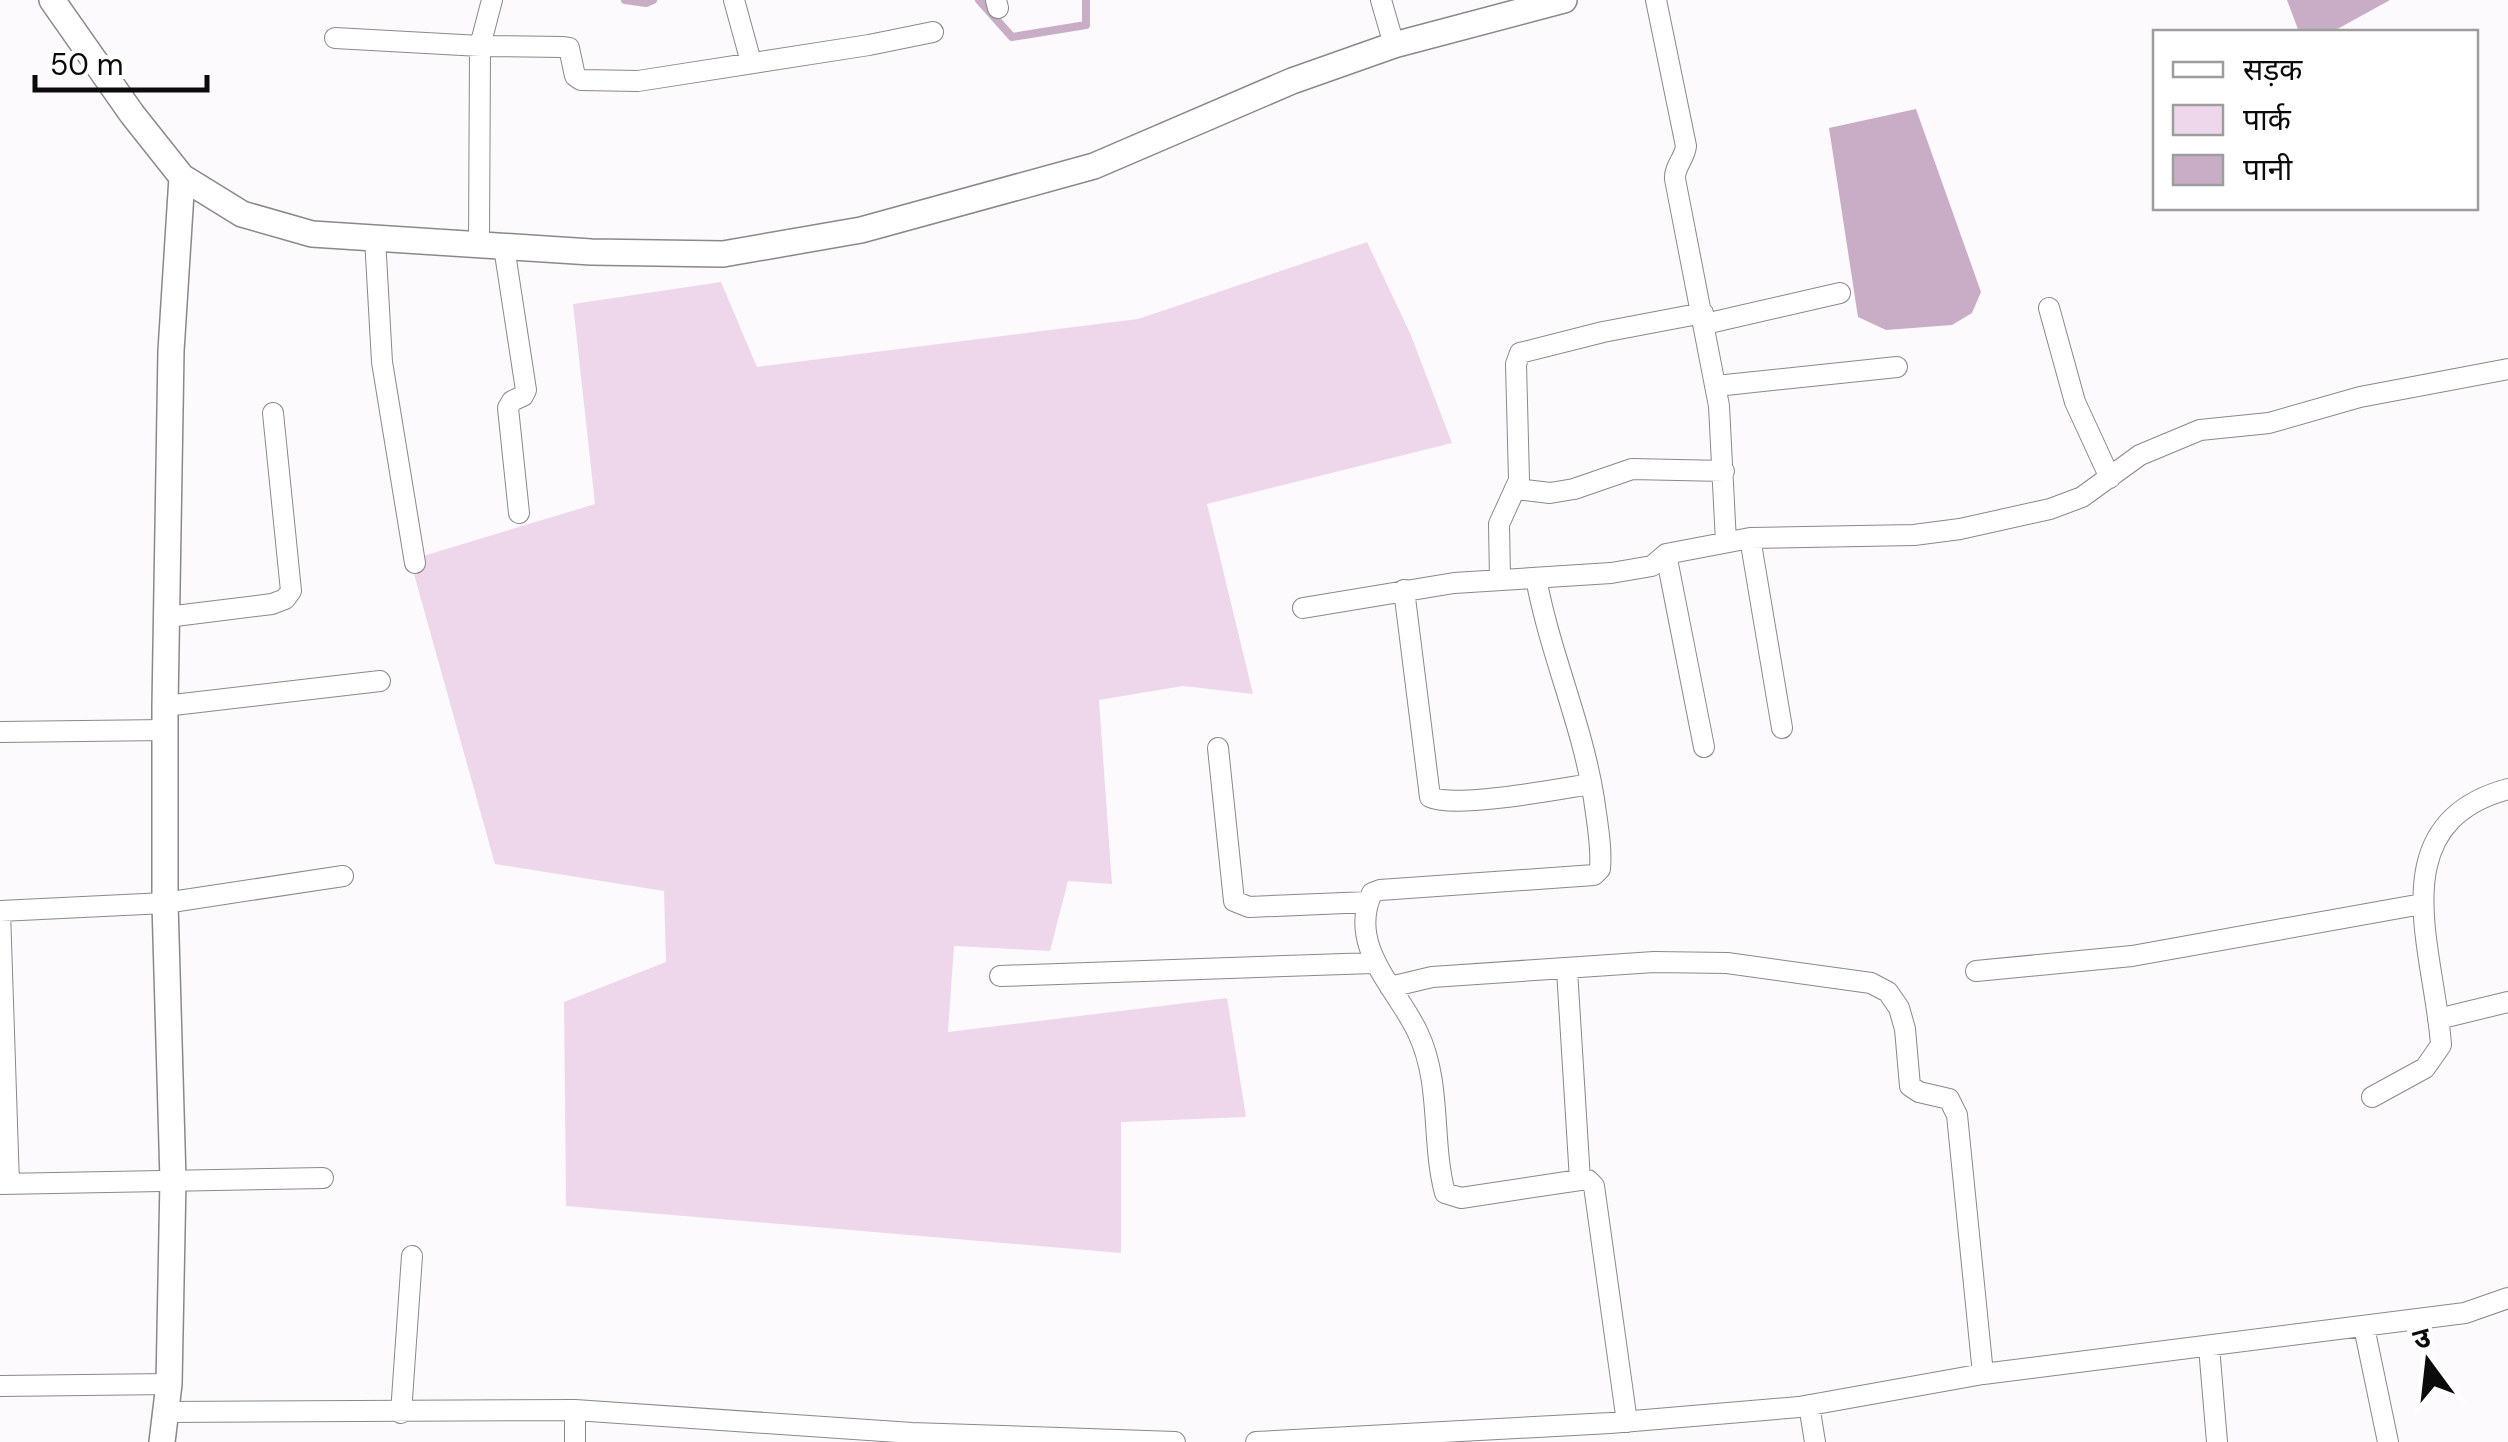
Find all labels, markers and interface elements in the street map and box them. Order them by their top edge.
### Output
scale bar [35,30,208,92]
legend [2153,30,2478,210]
text: 50 m [50,45,124,84]
text: सड़क [2243,50,2303,89]
text: पार्क [2243,100,2292,139]
text: पानी [2243,150,2293,189]
north arrow [2378,1312,2478,1412]
text: उ [2409,1318,2435,1358]

